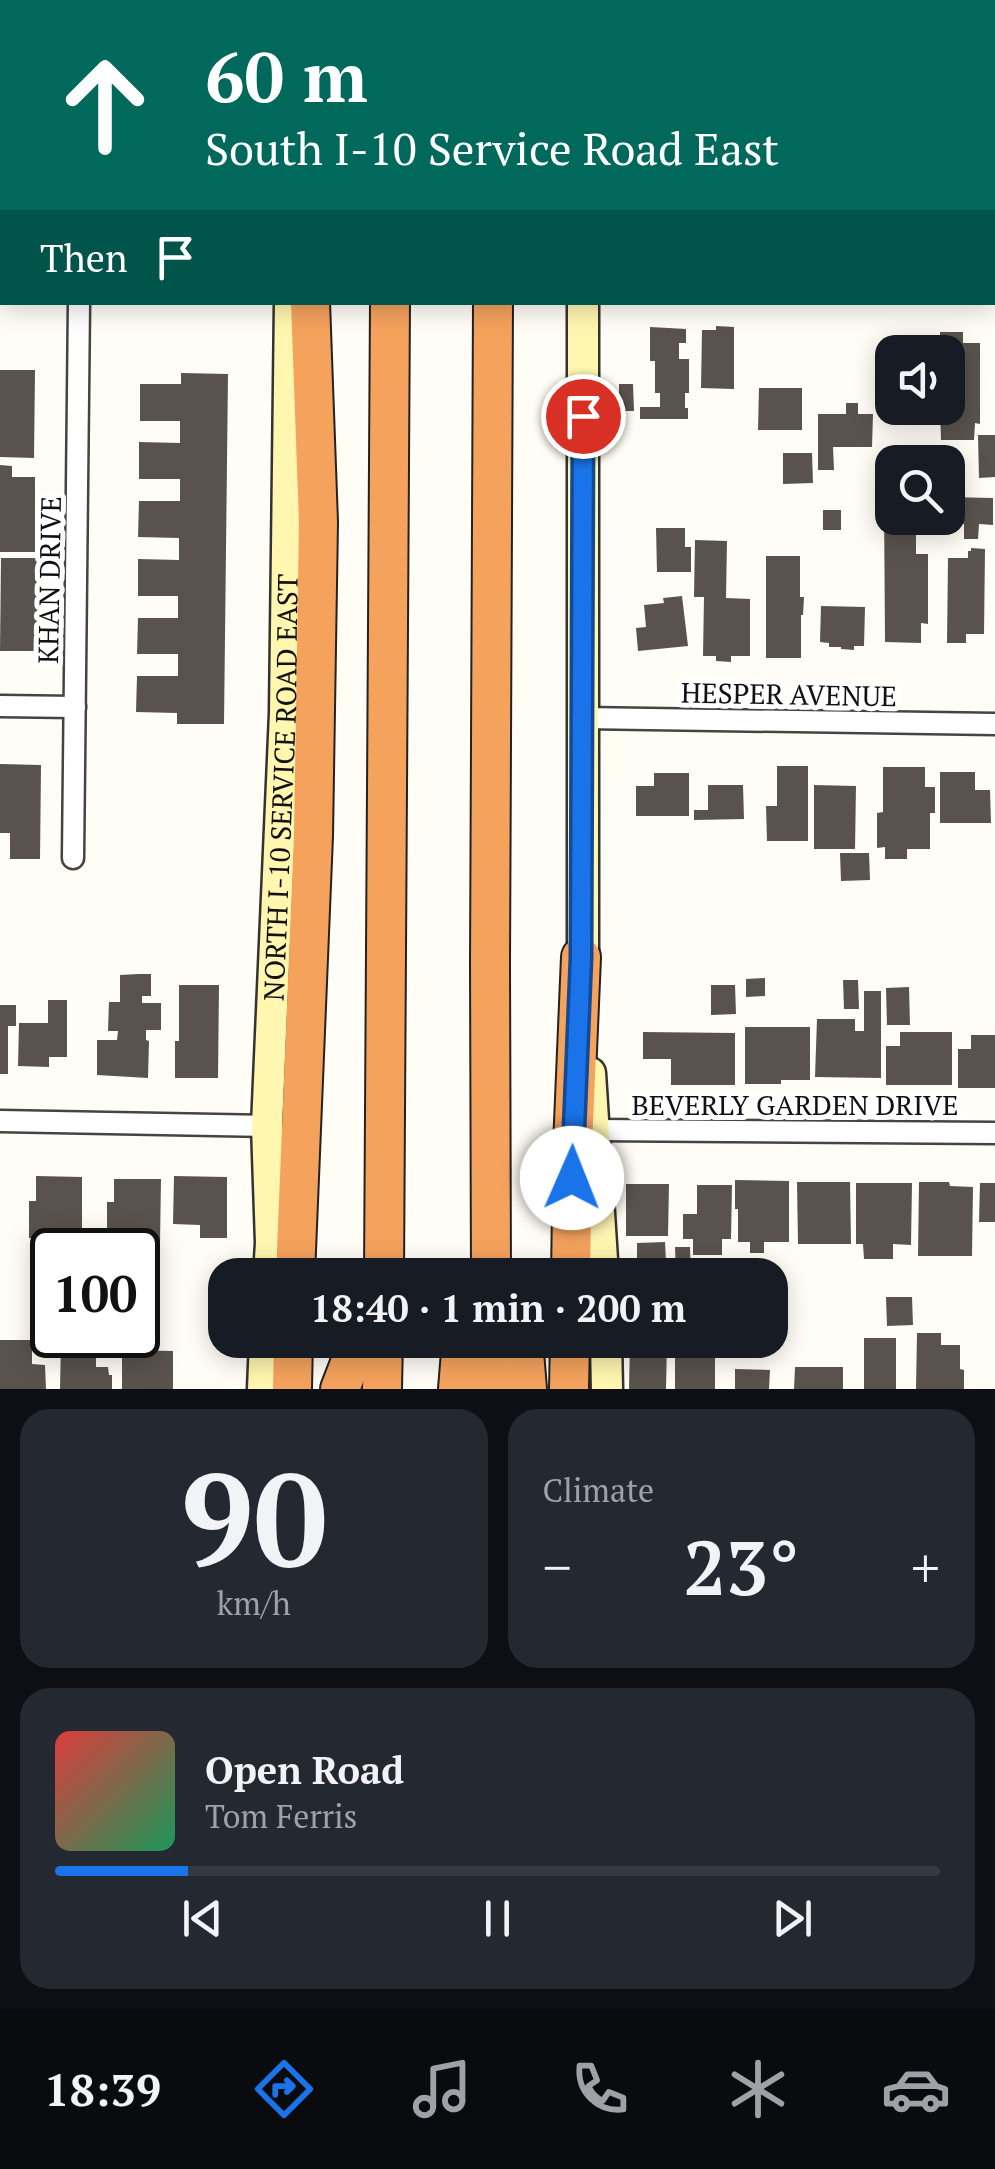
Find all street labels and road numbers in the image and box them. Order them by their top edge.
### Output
street label: KHAN DRIVE [29,496,69,664]
street label: NORTH I-10 SERVICE ROAD EAST [254,573,305,1002]
street label: HESPER AVENUE [681,674,897,714]
street label: BEVERLY GARDEN DRIVE [631,1086,959,1123]

